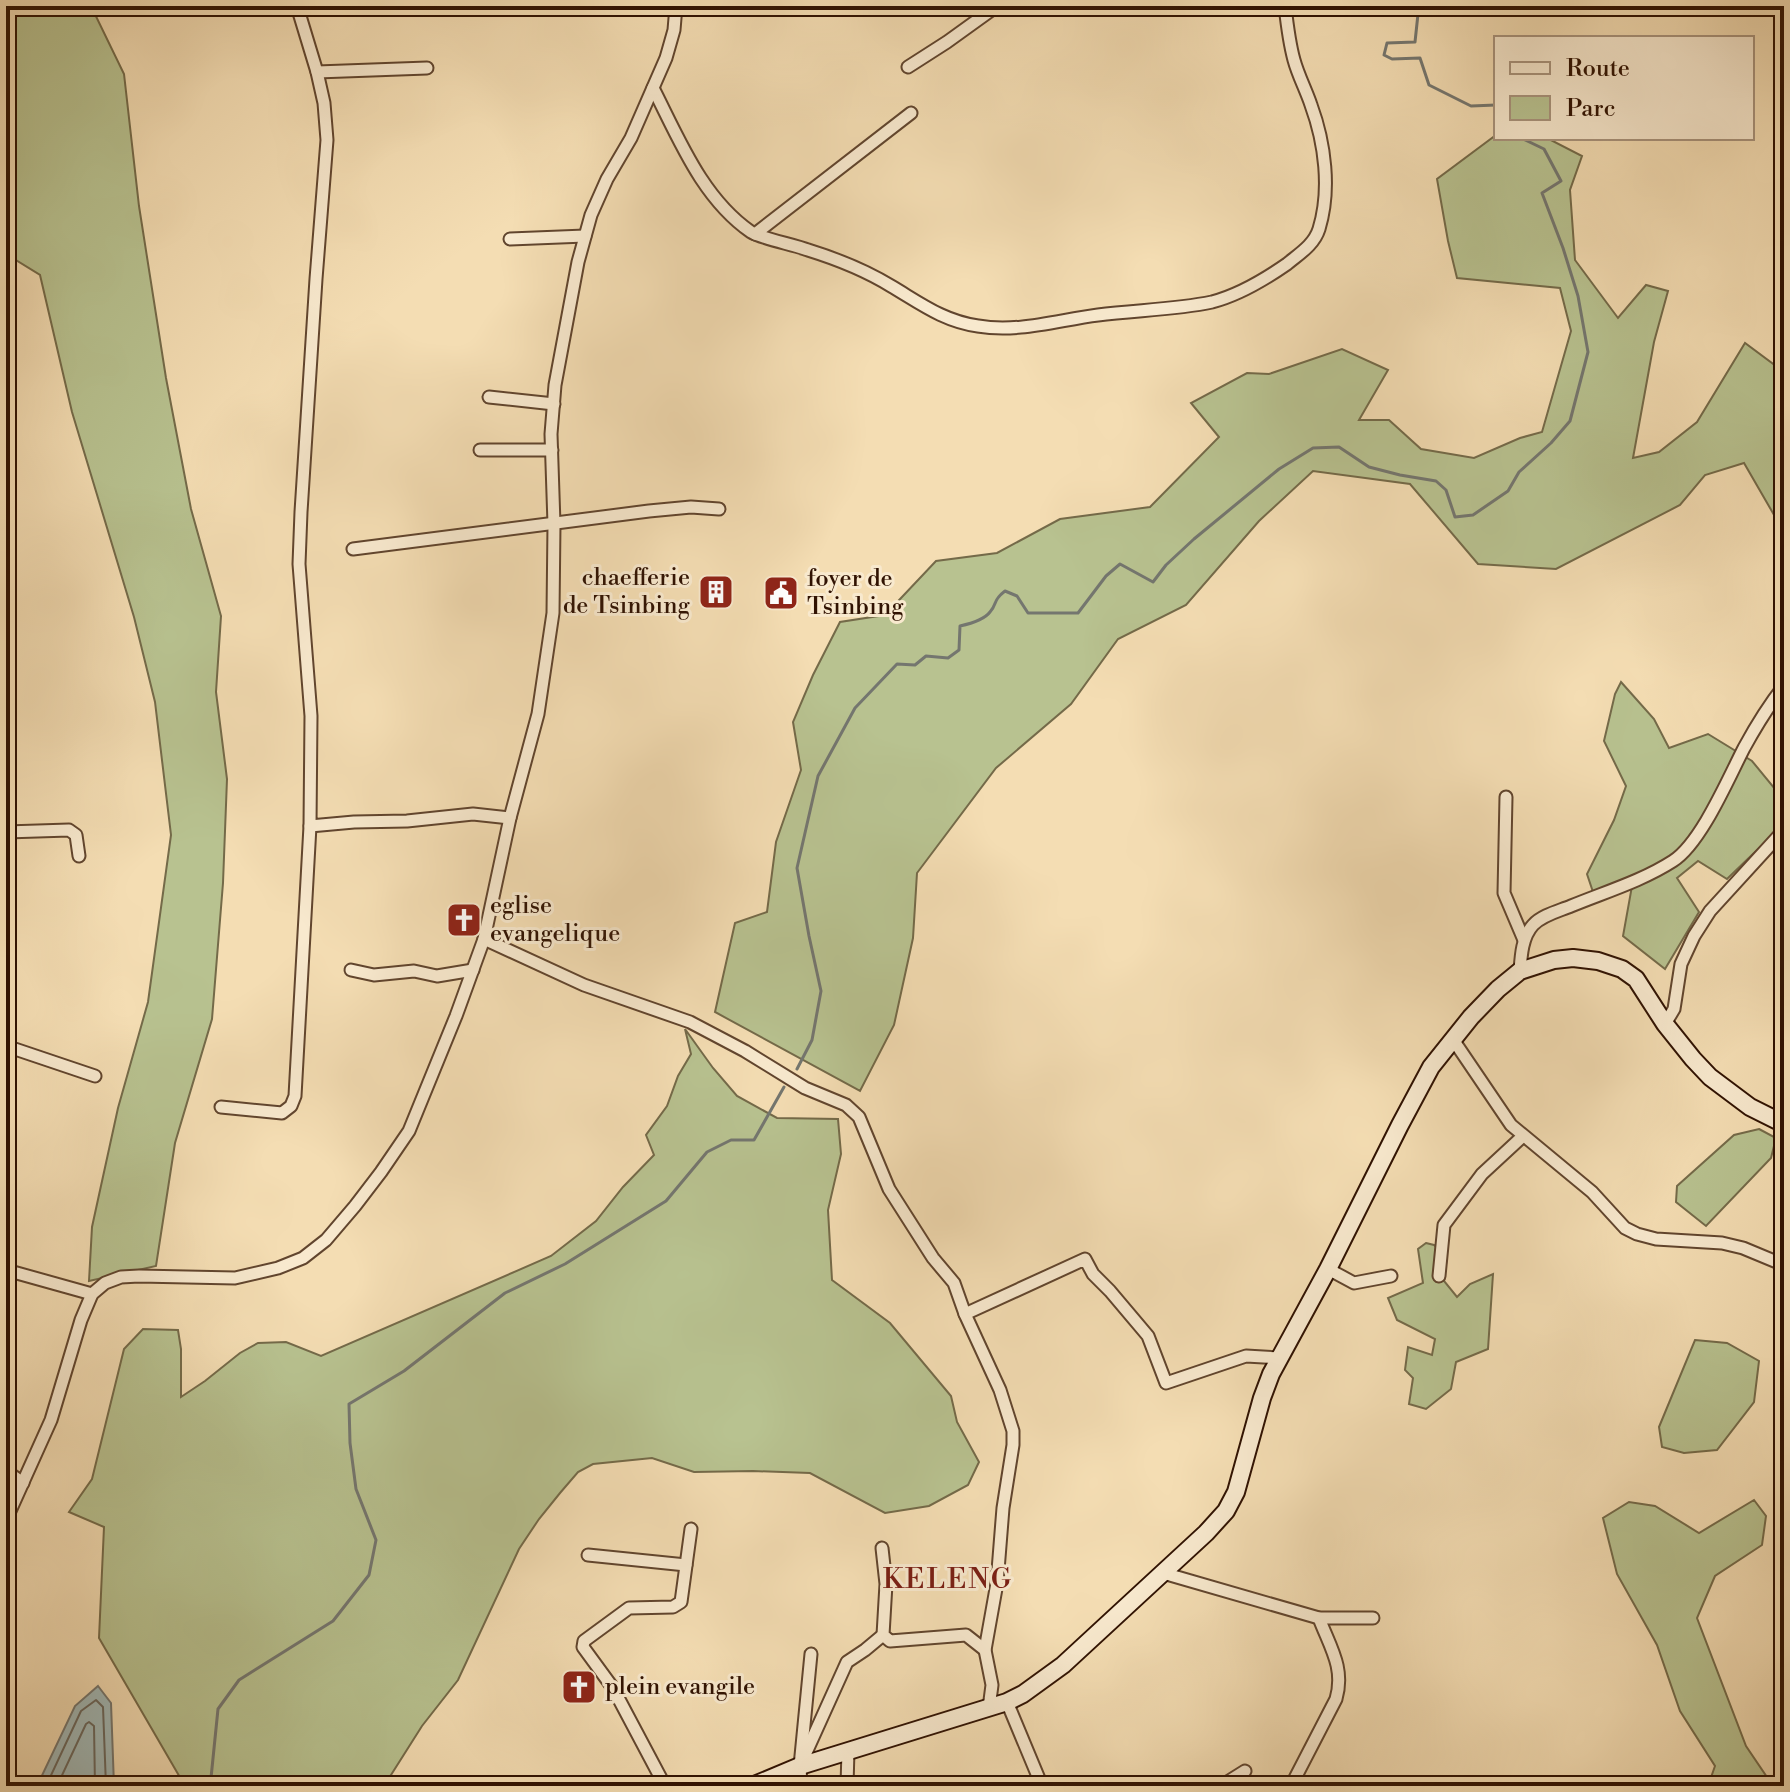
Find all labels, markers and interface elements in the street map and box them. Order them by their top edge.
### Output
legend [1494,36,1754,140]
text: Route [1566,54,1630,84]
text: Parc [1566,94,1616,124]
place label: chaefferie de Tsinbing [563,563,691,621]
place label: foyer de Tsinbing [807,564,904,622]
building icon: chaefferie de Tsinbing [697,573,735,611]
public building icon: foyer de Tsinbing [762,574,800,612]
place label: eglise evangelique [490,891,620,949]
church icon: eglise evangelique [445,901,483,939]
district label: KELENG [883,1562,1013,1597]
church icon: plein evangile [560,1668,598,1706]
place label: plein evangile [605,1672,755,1702]

